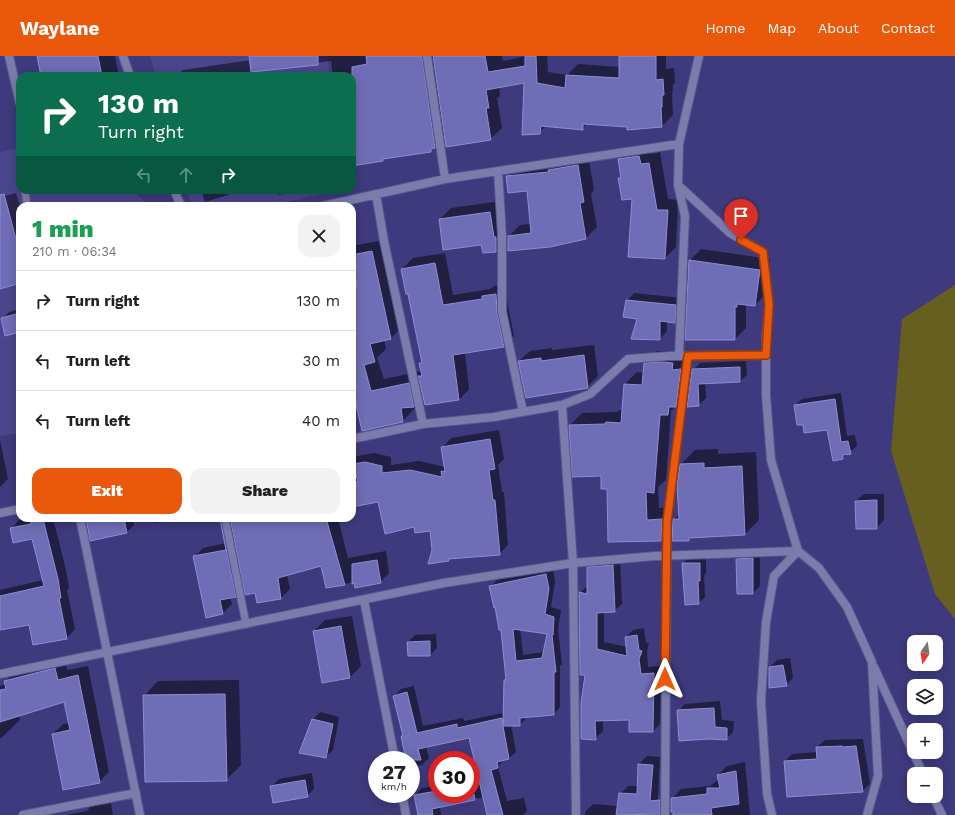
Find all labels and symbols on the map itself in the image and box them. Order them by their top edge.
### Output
pin [724,199,758,240]
north arrow [907,635,943,671]
position arrow [644,658,686,700]
speed limit sign: 30 [428,751,480,803]

